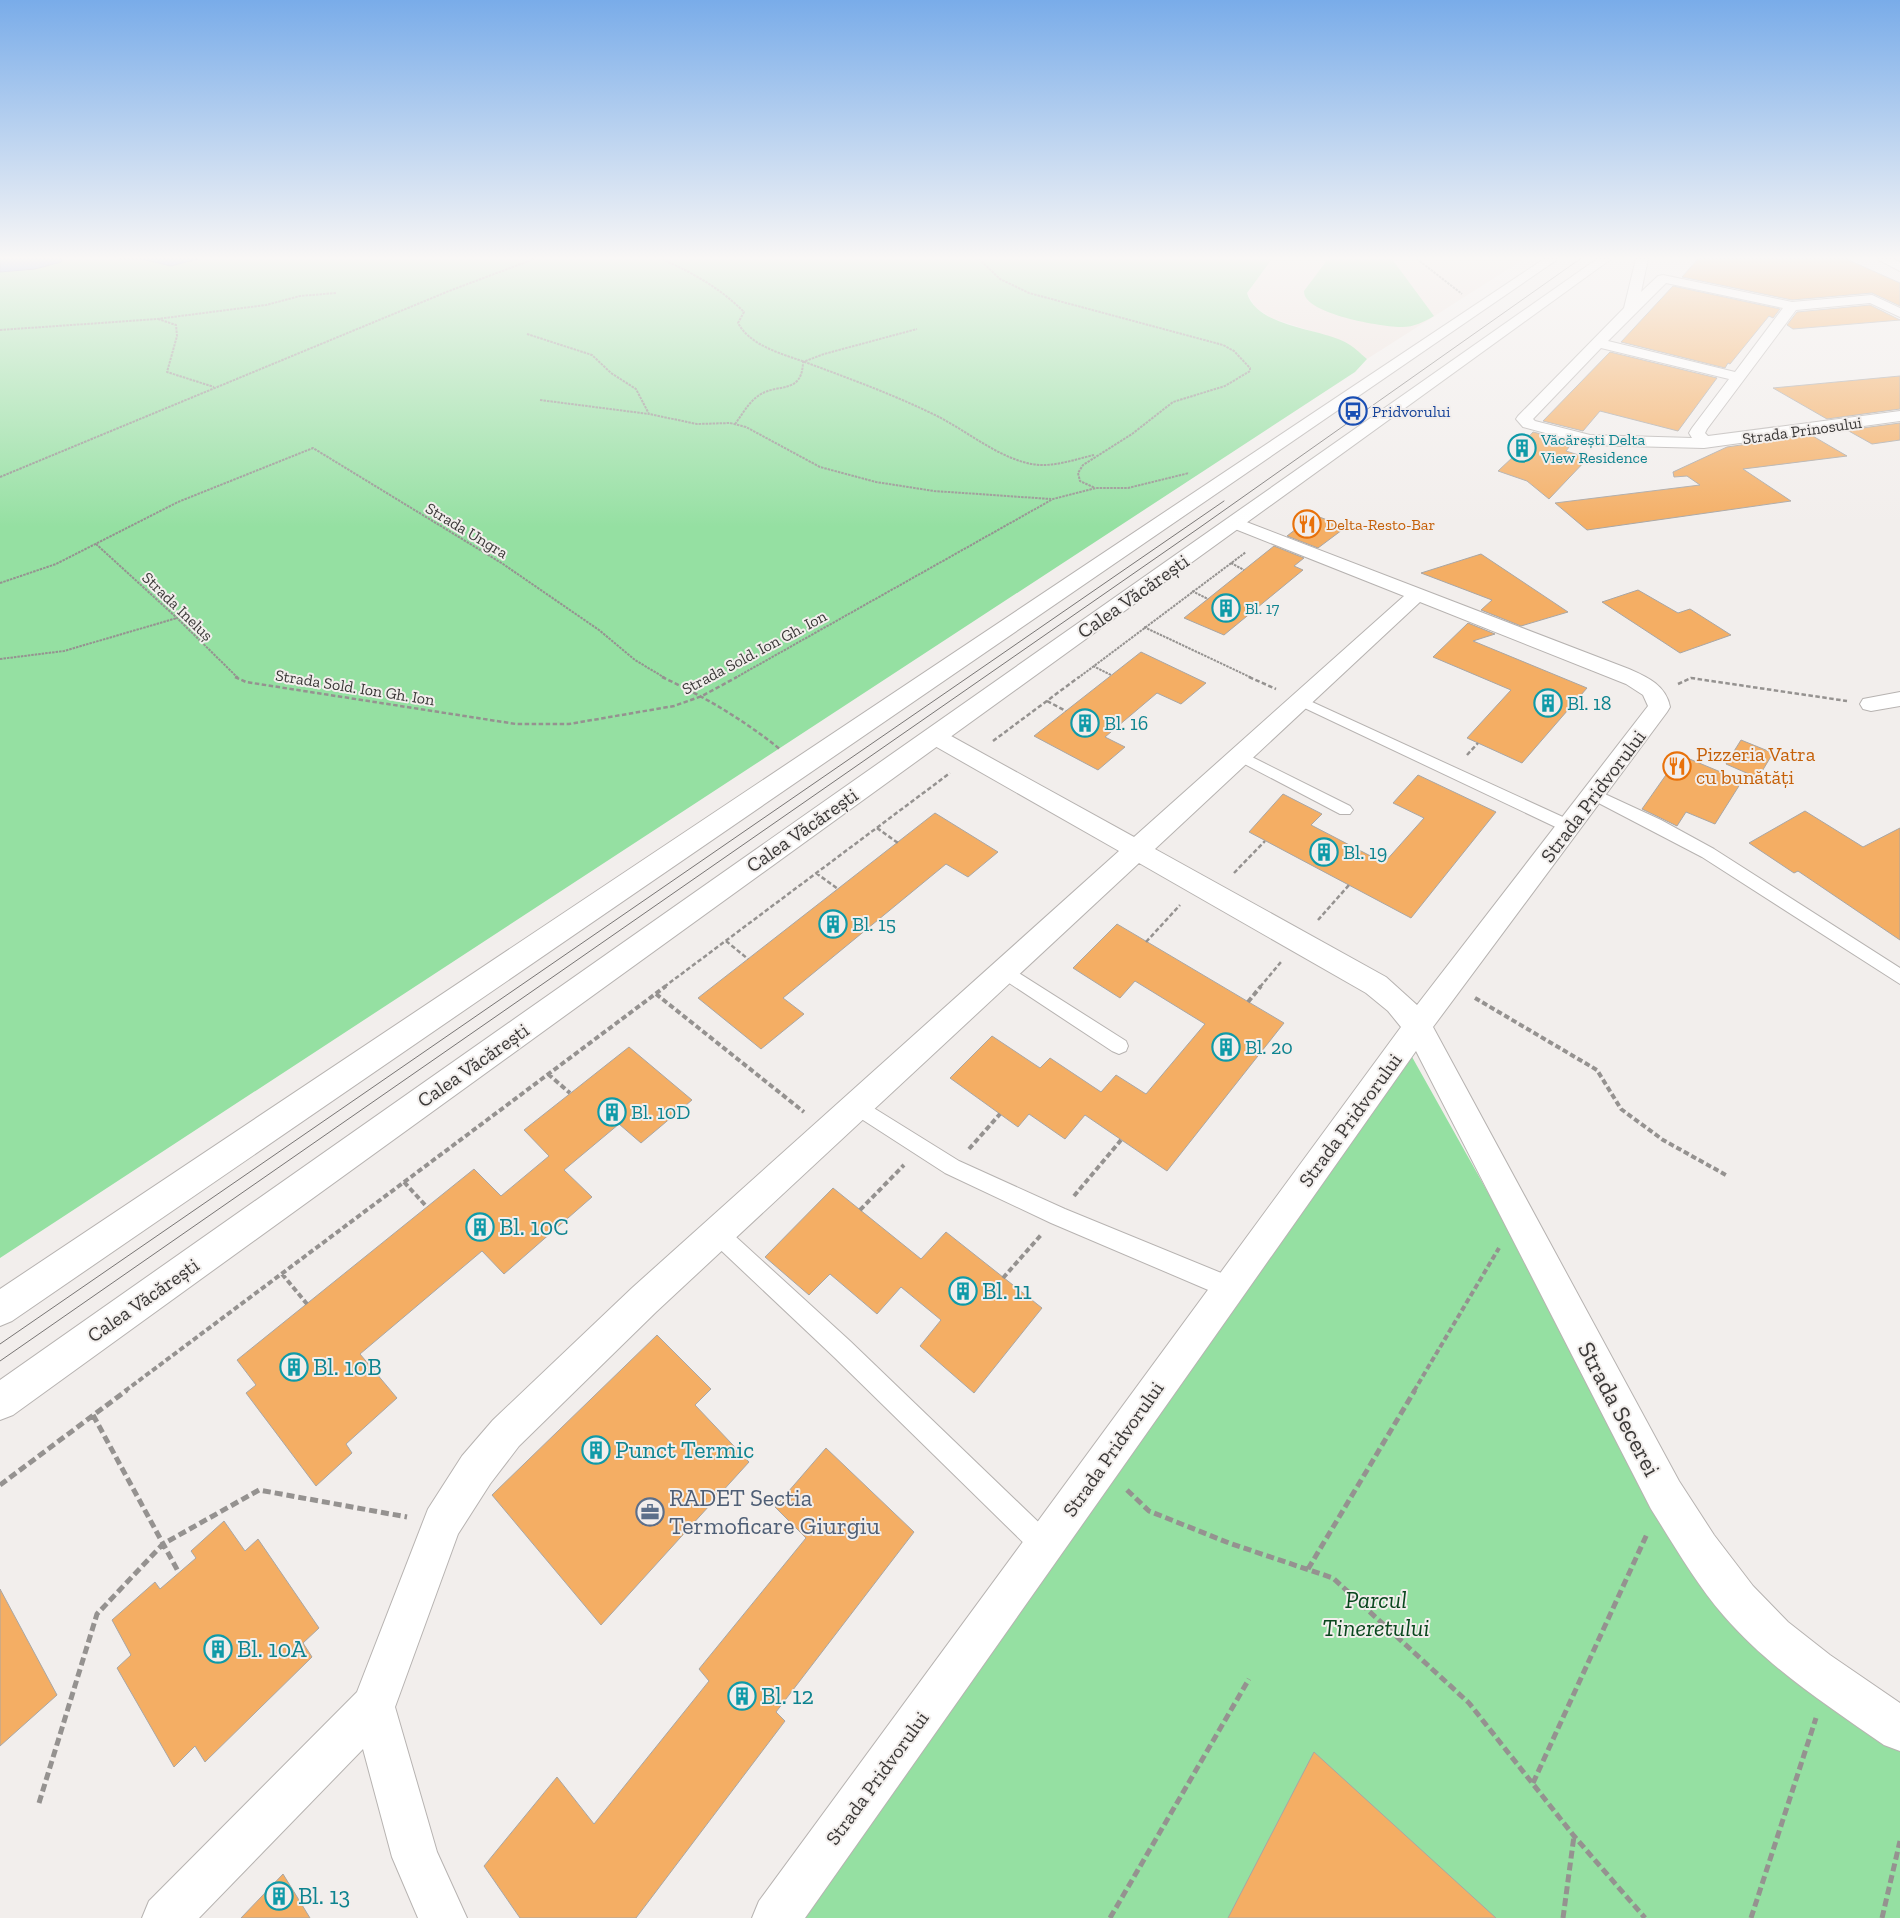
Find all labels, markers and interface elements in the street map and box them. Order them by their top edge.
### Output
bus stop icon: Pridvorului [1338,396,1368,426]
place label: Pridvorului [1372,402,1451,421]
street label: Strada Prinosului [1741,413,1864,448]
place label: Văcărești Delta View Residence [1540,430,1648,467]
building icon: Văcărești Delta View Residence [1507,433,1537,463]
street label: Strada Ungra [422,498,512,563]
restaurant icon: Delta-Resto-Bar [1292,509,1322,539]
place label: Delta-Resto-Bar [1326,515,1436,534]
street label: Calea Văcărești [1073,548,1194,643]
street label: Strada Ineluș [138,568,217,645]
building icon: Bl. 17 [1211,593,1241,623]
place label: Bl. 17 [1245,599,1280,618]
street label: Strada Sold. Ion Gh. Ion [679,606,830,699]
street label: Strada Sold. Ion Gh. Ion [274,666,437,710]
building icon: Bl. 18 [1533,688,1563,718]
place label: Bl. 18 [1567,691,1612,715]
building icon: Bl. 16 [1070,708,1100,738]
place label: Bl. 16 [1104,711,1148,735]
street label: Strada Pridvorului [1535,725,1651,867]
place label: Pizzeria Vatra cu bunătăți [1696,742,1816,789]
restaurant icon: Pizzeria Vatra cu bunătăți [1662,751,1692,781]
street label: Calea Văcărești [742,782,863,877]
building icon: Bl. 19 [1309,837,1339,867]
place label: Bl. 19 [1343,840,1387,864]
building icon: Bl. 15 [818,909,848,939]
place label: Bl. 15 [852,912,896,936]
street label: Calea Văcărești [413,1017,534,1112]
building icon: Bl. 20 [1211,1032,1241,1062]
place label: Bl. 20 [1245,1035,1293,1059]
street label: Strada Pridvorului [1293,1048,1407,1192]
building icon: Bl. 10D [597,1097,627,1127]
place label: Bl. 10D [631,1100,690,1124]
building icon: Bl. 10C [465,1212,495,1242]
place label: Bl. 10C [499,1212,569,1241]
street label: Calea Văcărești [83,1252,204,1347]
building icon: Bl. 11 [948,1276,978,1306]
place label: Bl. 11 [982,1276,1032,1305]
street label: Strada Secerei [1572,1337,1667,1481]
building icon: Bl. 10B [279,1352,309,1382]
place label: Bl. 10B [313,1352,382,1381]
street label: Strada Pridvorului [1057,1376,1169,1521]
building icon: Punct Termic [581,1435,611,1465]
place label: Punct Termic [615,1435,754,1464]
place label: RADET Sectia Termoficare Giurgiu [669,1483,881,1540]
office icon: RADET Sectia Termoficare Giurgiu [635,1497,665,1527]
park label: Parcul Tineretului [1322,1585,1430,1642]
building icon: Bl. 10A [203,1634,233,1664]
place label: Bl. 10A [237,1634,307,1663]
building icon: Bl. 12 [727,1681,757,1711]
place label: Bl. 12 [761,1681,814,1710]
street label: Strada Pridvorului [820,1706,934,1850]
building icon: Bl. 13 [264,1881,294,1911]
place label: Bl. 13 [298,1881,350,1910]

